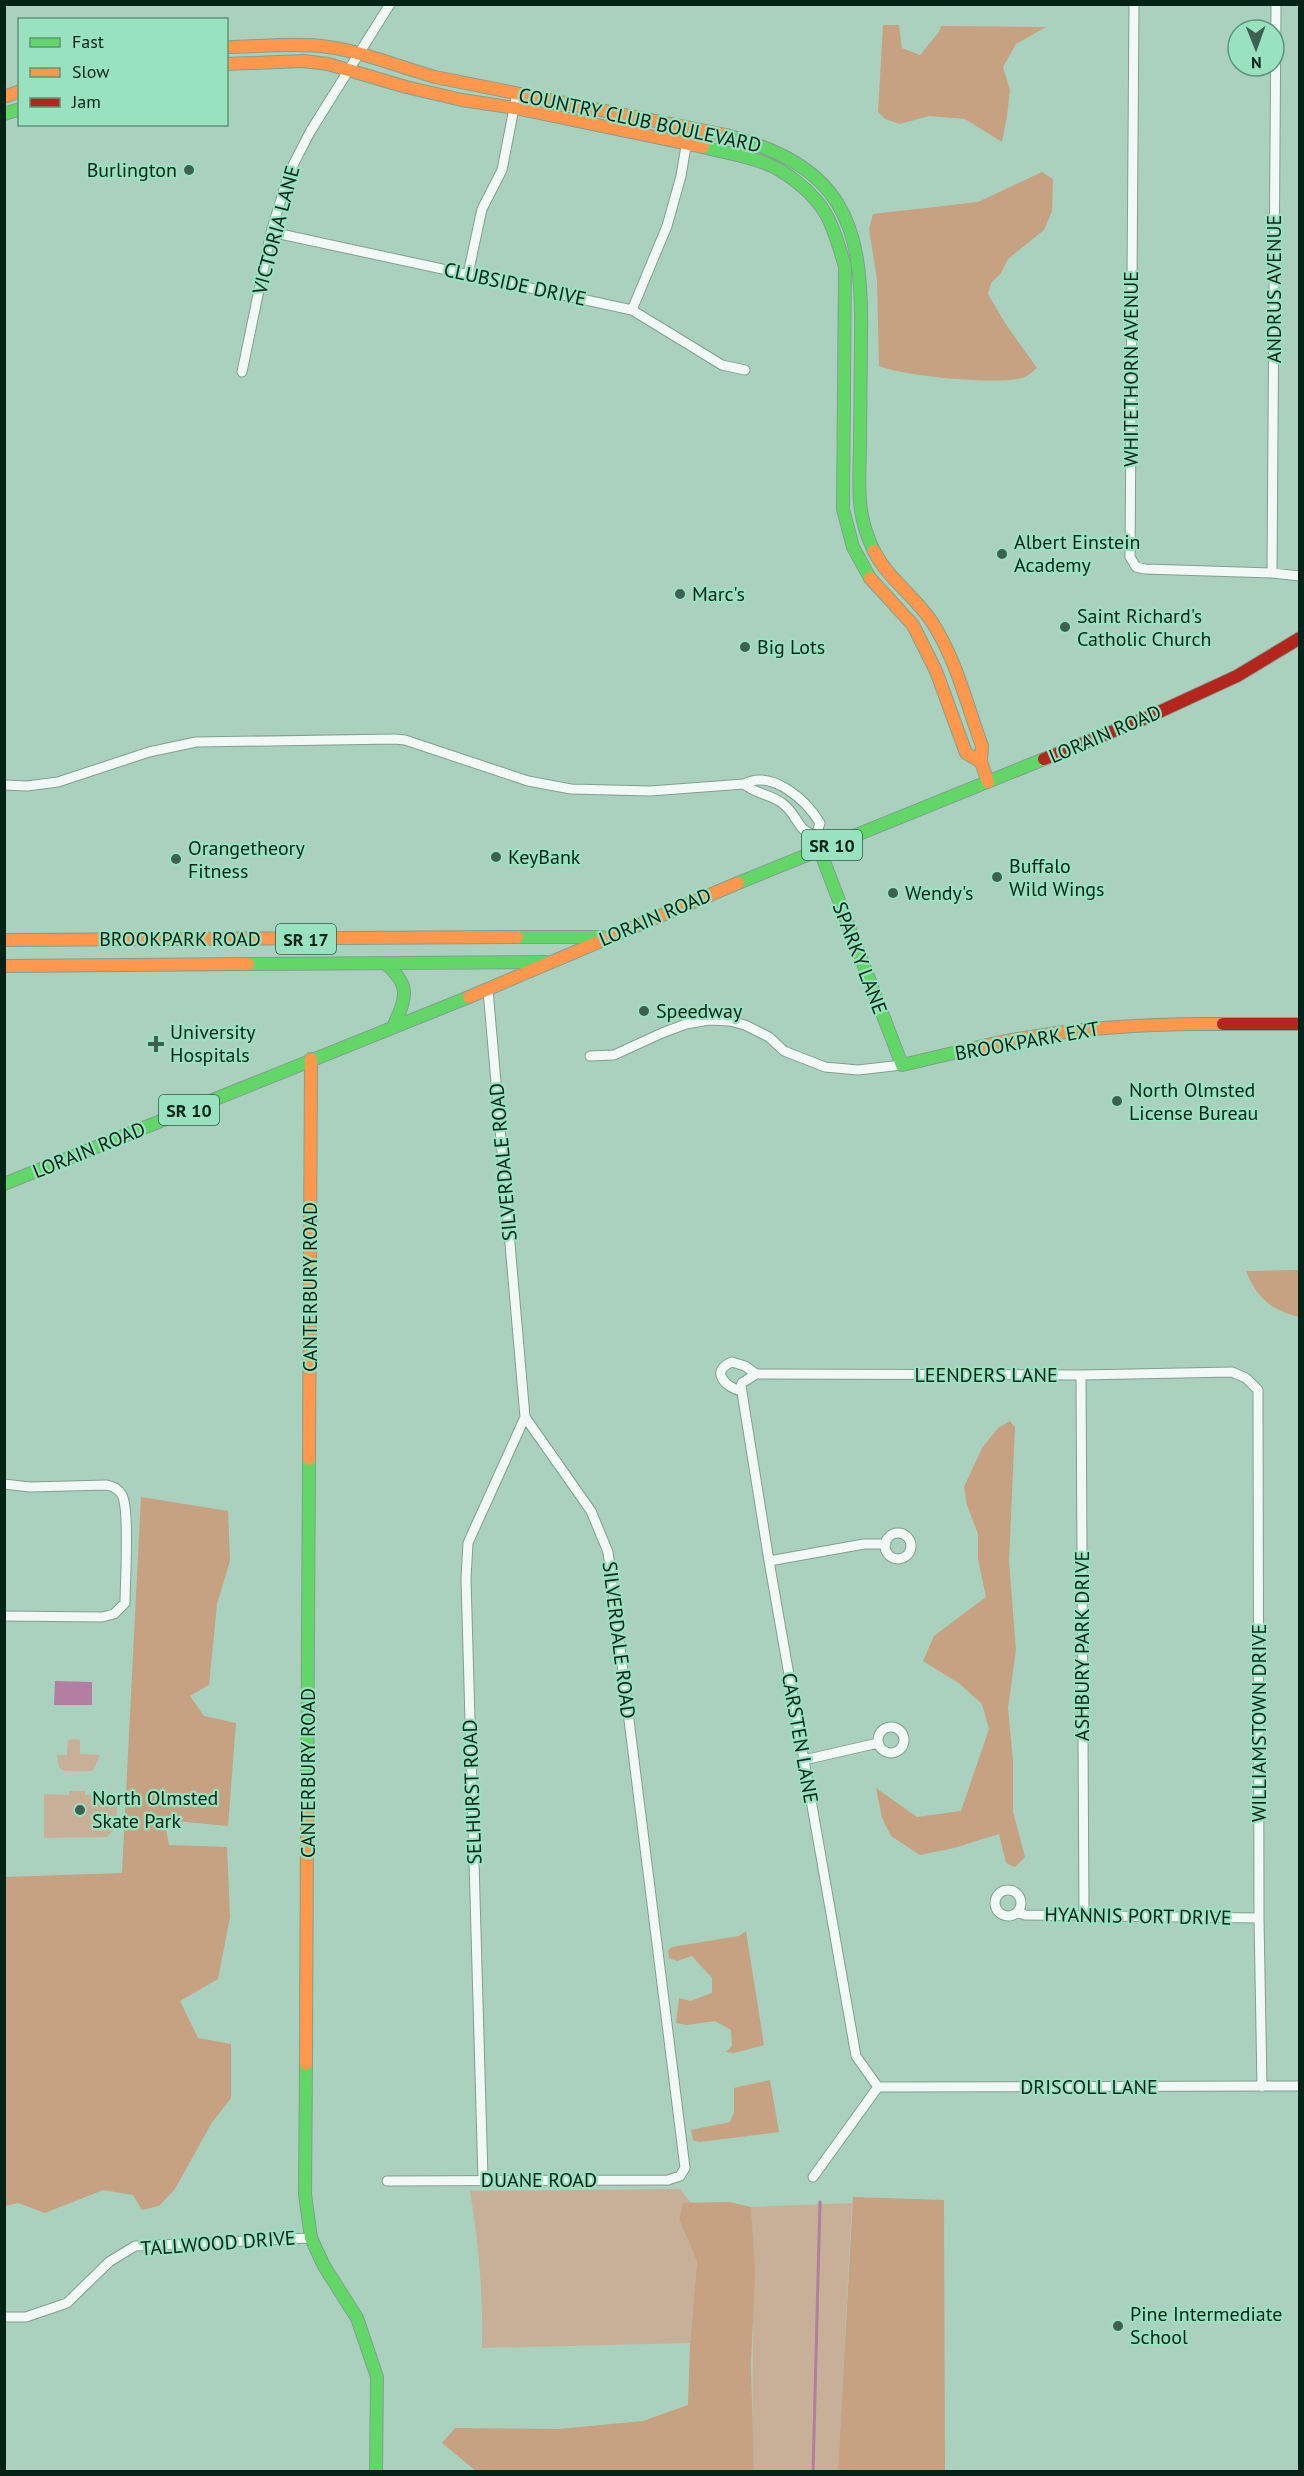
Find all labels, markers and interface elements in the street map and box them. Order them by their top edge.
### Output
legend [18,18,228,126]
north arrow [1226,18,1286,78]
text: Fast [72,30,104,53]
text: N [1251,53,1262,73]
text: Slow [72,60,110,83]
street label: COUNTRY CLUB BOULEVARD [516,82,764,158]
text: Jam [71,90,101,113]
place label: Burlington [87,157,177,183]
marker: Burlington [182,163,196,177]
street label: VICTORIA LANE [246,163,306,298]
street label: ANDRUS AVENUE [1261,215,1287,363]
street label: CLUBSIDE DRIVE [441,256,589,312]
street label: WHITETHORN AVENUE [1118,271,1144,467]
place label: Albert Einstein Academy [1014,529,1140,578]
marker: Albert Einstein Academy [995,547,1009,561]
place label: Marc's [692,581,745,607]
marker: Marc's [673,587,687,601]
place label: Saint Richard's Catholic Church [1077,603,1211,652]
marker: Saint Richard's Catholic Church [1058,620,1072,634]
place label: Big Lots [757,634,825,660]
marker: Big Lots [738,640,752,654]
street label: LORAIN ROAD [1045,699,1165,769]
road number: SR 10 [802,830,862,860]
place label: Orangetheory Fitness [188,835,305,884]
place label: KeyBank [508,844,581,870]
marker: KeyBank [489,850,503,864]
marker: Orangetheory Fitness [169,852,183,866]
place label: Buffalo Wild Wings [1009,853,1105,902]
marker: Buffalo Wild Wings [990,870,1004,884]
place label: Wendy's [905,880,973,906]
street label: LORAIN ROAD [595,882,715,952]
marker: Wendy's [886,886,900,900]
street label: SPARKY LANE [827,898,893,1018]
road number: SR 17 [276,924,336,954]
street label: BROOKPARK ROAD [99,926,261,952]
place label: Speedway [656,998,743,1024]
marker: Speedway [637,1004,651,1018]
street label: BROOKPARK EXT [953,1015,1101,1067]
place label: University Hospitals [170,1019,256,1068]
marker: University Hospitals [147,1035,165,1053]
place label: North Olmsted License Bureau [1129,1077,1258,1126]
street label: SILVERDALE ROAD [483,1082,523,1242]
marker: North Olmsted License Bureau [1110,1094,1124,1108]
road number: SR 10 [159,1095,219,1125]
street label: LORAIN ROAD [29,1116,149,1184]
street label: CANTERBURY ROAD [297,1202,323,1372]
street label: LEENDERS LANE [914,1362,1058,1388]
street label: ASHBURY PARK DRIVE [1069,1551,1095,1741]
street label: SILVERDALE ROAD [596,1560,642,1720]
street label: WILLIAMSTOWN DRIVE [1246,1624,1272,1822]
street label: CARSTEN LANE [776,1671,824,1805]
street label: CANTERBURY ROAD [295,1688,321,1858]
street label: SELHURST ROAD [456,1719,488,1865]
place label: North Olmsted Skate Park [92,1785,218,1834]
marker: North Olmsted Skate Park [73,1803,87,1817]
street label: HYANNIS PORT DRIVE [1044,1901,1232,1931]
street label: DRISCOLL LANE [1020,2074,1158,2100]
street label: DUANE ROAD [481,2167,597,2193]
street label: TALLWOOD DRIVE [140,2225,296,2261]
place label: Pine Intermediate School [1130,2301,1282,2350]
marker: Pine Intermediate School [1111,2319,1125,2333]

